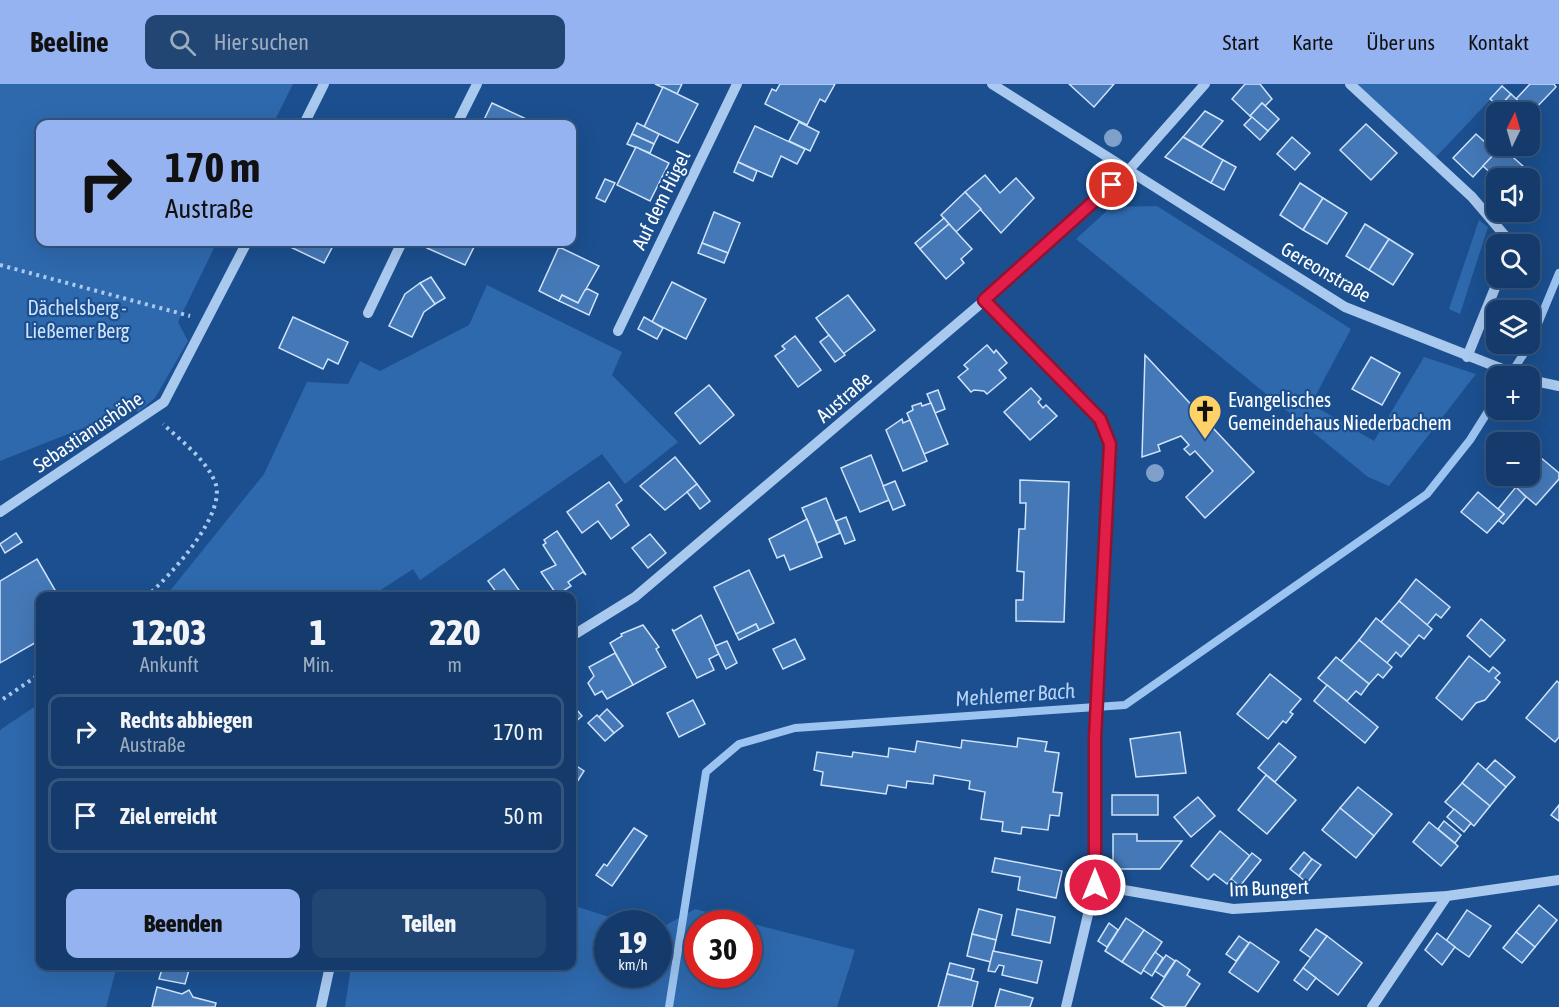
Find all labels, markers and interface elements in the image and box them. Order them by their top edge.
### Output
search box [145,15,565,69]
text: Beeline [30,26,109,58]
icon: search [166,26,199,59]
text: Hier suchen [214,29,309,55]
text: Start [1223,30,1259,54]
text: Karte [1292,30,1333,54]
text: Über uns [1366,30,1435,54]
text: Kontakt [1468,30,1529,54]
north arrow [1486,102,1540,156]
map controls [1486,102,1540,486]
text: 170 m [165,143,260,191]
icon: right [66,144,144,222]
street label: Auf dem Hügel [627,146,695,253]
pin [1086,159,1137,210]
icon: arrive [1095,168,1128,201]
button: sound [1486,168,1540,222]
text: Austraße [165,193,254,224]
button: search [1486,234,1540,288]
street label: Gereonstraße [1277,237,1375,306]
park label: Dächelsberg - Ließemer Berg [25,296,130,342]
button: layers [1486,300,1540,354]
street label: Austraße [811,366,876,427]
button: + [1486,366,1540,420]
street label: Sebastianushöhe [29,386,147,477]
place label: Evangelisches Gemeindehaus Niederbachem [1228,388,1452,434]
church icon: Evangelisches Gemeindehaus Niederbachem [1187,393,1223,440]
button: − [1486,432,1540,486]
text: 12:03 [132,611,207,653]
text: 1 [310,611,326,653]
text: 220 [429,611,480,653]
text: Ankunft [140,653,199,676]
text: Min. [302,653,334,676]
text: m [448,653,462,676]
water label: Mehlemer Bach [954,678,1076,710]
text: Rechts abbiegen [120,707,253,733]
icon: right [69,715,102,748]
text: 170 m [493,719,543,745]
text: Austraße [120,733,186,756]
icon: arrive [69,799,102,832]
text: Ziel erreicht [120,803,217,829]
text: 50 m [503,803,543,829]
position arrow [1063,853,1127,917]
street label: Im Bungert [1229,875,1310,900]
button: Beenden [66,889,300,958]
button: Teilen [312,889,546,958]
speed limit sign: 30 [684,910,762,988]
text: 19 [619,925,647,959]
text: km/h [618,956,648,973]

